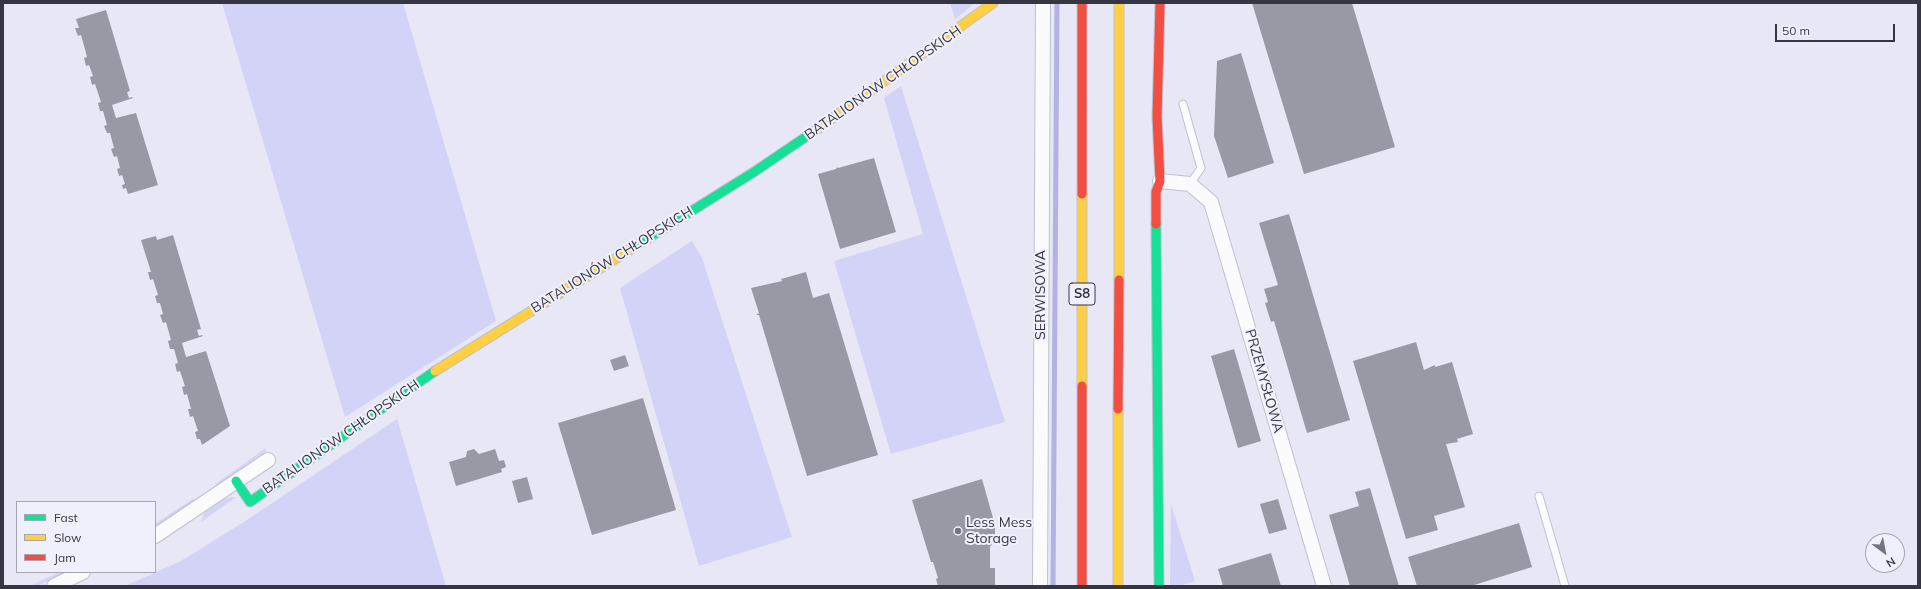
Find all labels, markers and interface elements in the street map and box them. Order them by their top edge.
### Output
scale bar [1777,16,1897,42]
street label: BATALIONÓW CHŁOPSKICH [801,22,965,144]
text: 50 m [1782,23,1810,38]
street label: BATALIONÓW CHŁOPSKICH [528,203,696,317]
street label: SERWISOWA [1033,250,1049,340]
road number: S8 [1069,283,1095,305]
street label: PRZEMYSŁOWA [1241,327,1287,435]
street label: BATALIONÓW CHŁOPSKICH [259,376,423,498]
legend [16,501,156,573]
text: Fast [54,510,78,525]
place label: Less Mess Storage [966,515,1032,548]
marker: Less Mess Storage [953,526,963,536]
text: Slow [54,530,82,545]
north arrow [1865,533,1905,573]
text: Jam [54,550,76,565]
text: N [1884,554,1898,570]

